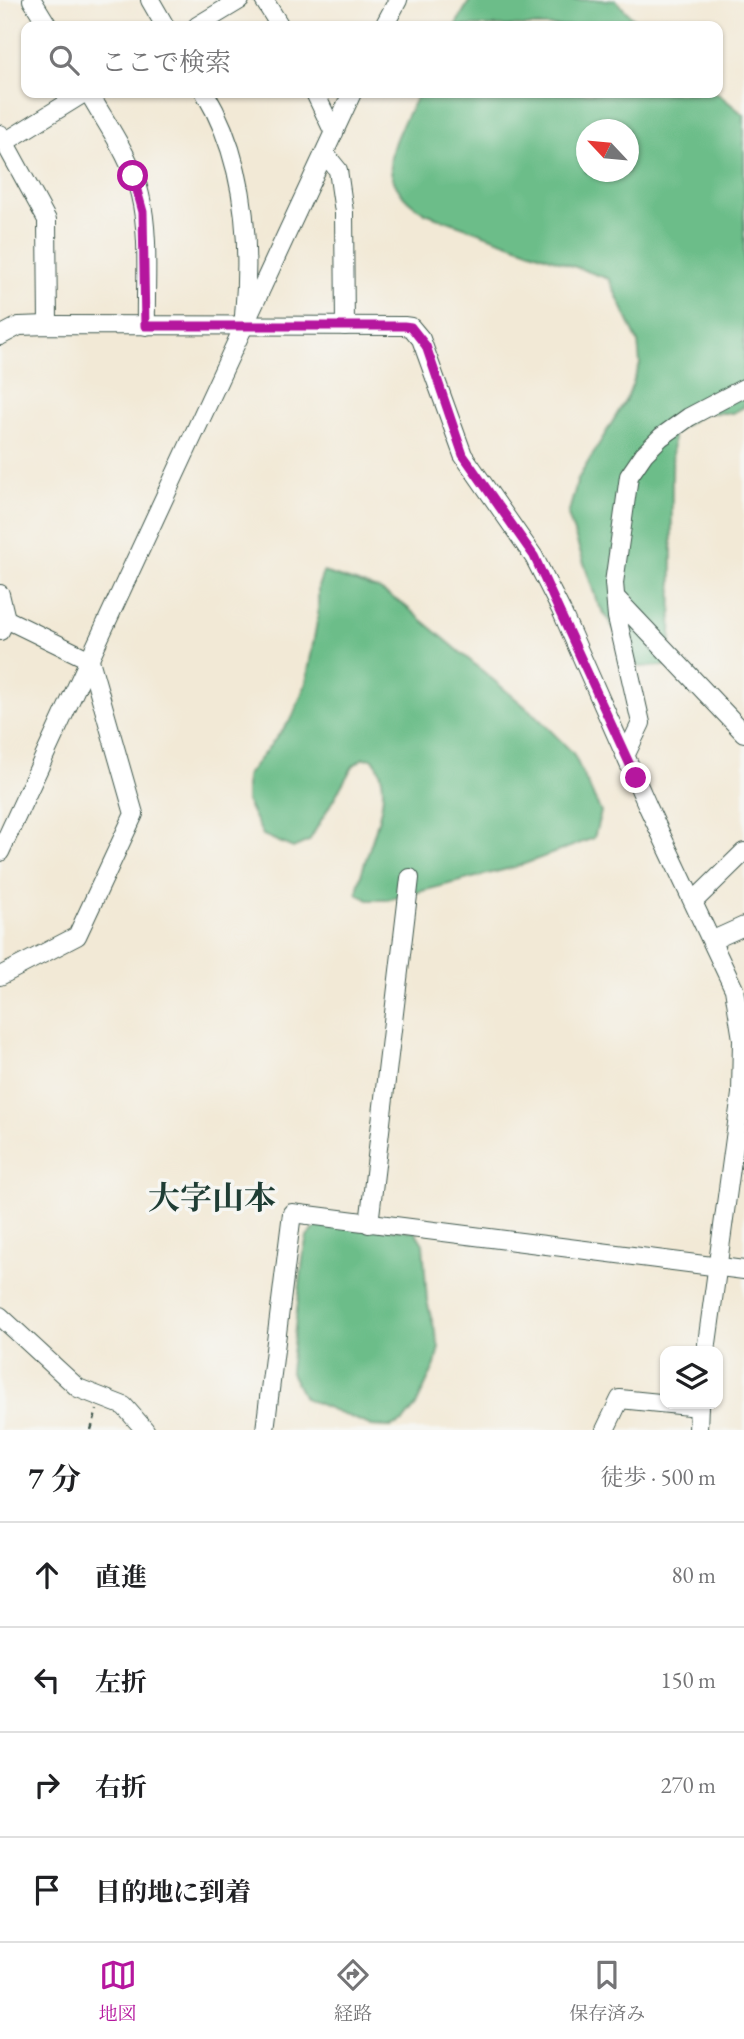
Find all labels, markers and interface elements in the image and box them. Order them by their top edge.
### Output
search box [21,21,723,98]
icon: search [45,41,83,79]
text: ここで検索 [101,45,231,79]
north arrow [576,119,639,182]
route start [117,160,148,191]
route end [620,762,651,793]
district label: 大字山本 [148,1177,276,1219]
map controls [660,1346,723,1409]
button: layers [660,1346,723,1409]
text: 7 分 [28,1459,81,1498]
text: 徒歩 · 500 m [601,1462,716,1492]
icon: ahead [28,1556,66,1594]
text: 直進 [95,1560,147,1594]
text: 80 m [671,1560,716,1590]
icon: left [28,1661,66,1699]
text: 左折 [95,1665,147,1699]
text: 150 m [660,1665,716,1695]
icon: right [28,1766,66,1804]
text: 右折 [95,1770,147,1804]
text: 270 m [660,1770,716,1800]
icon: arrive [28,1871,66,1909]
text: 目的地に到着 [95,1875,251,1909]
tab: 地図 [99,1956,137,2026]
tab: 経路 [334,1956,372,2026]
tab: 保存済み [569,1956,645,2026]

